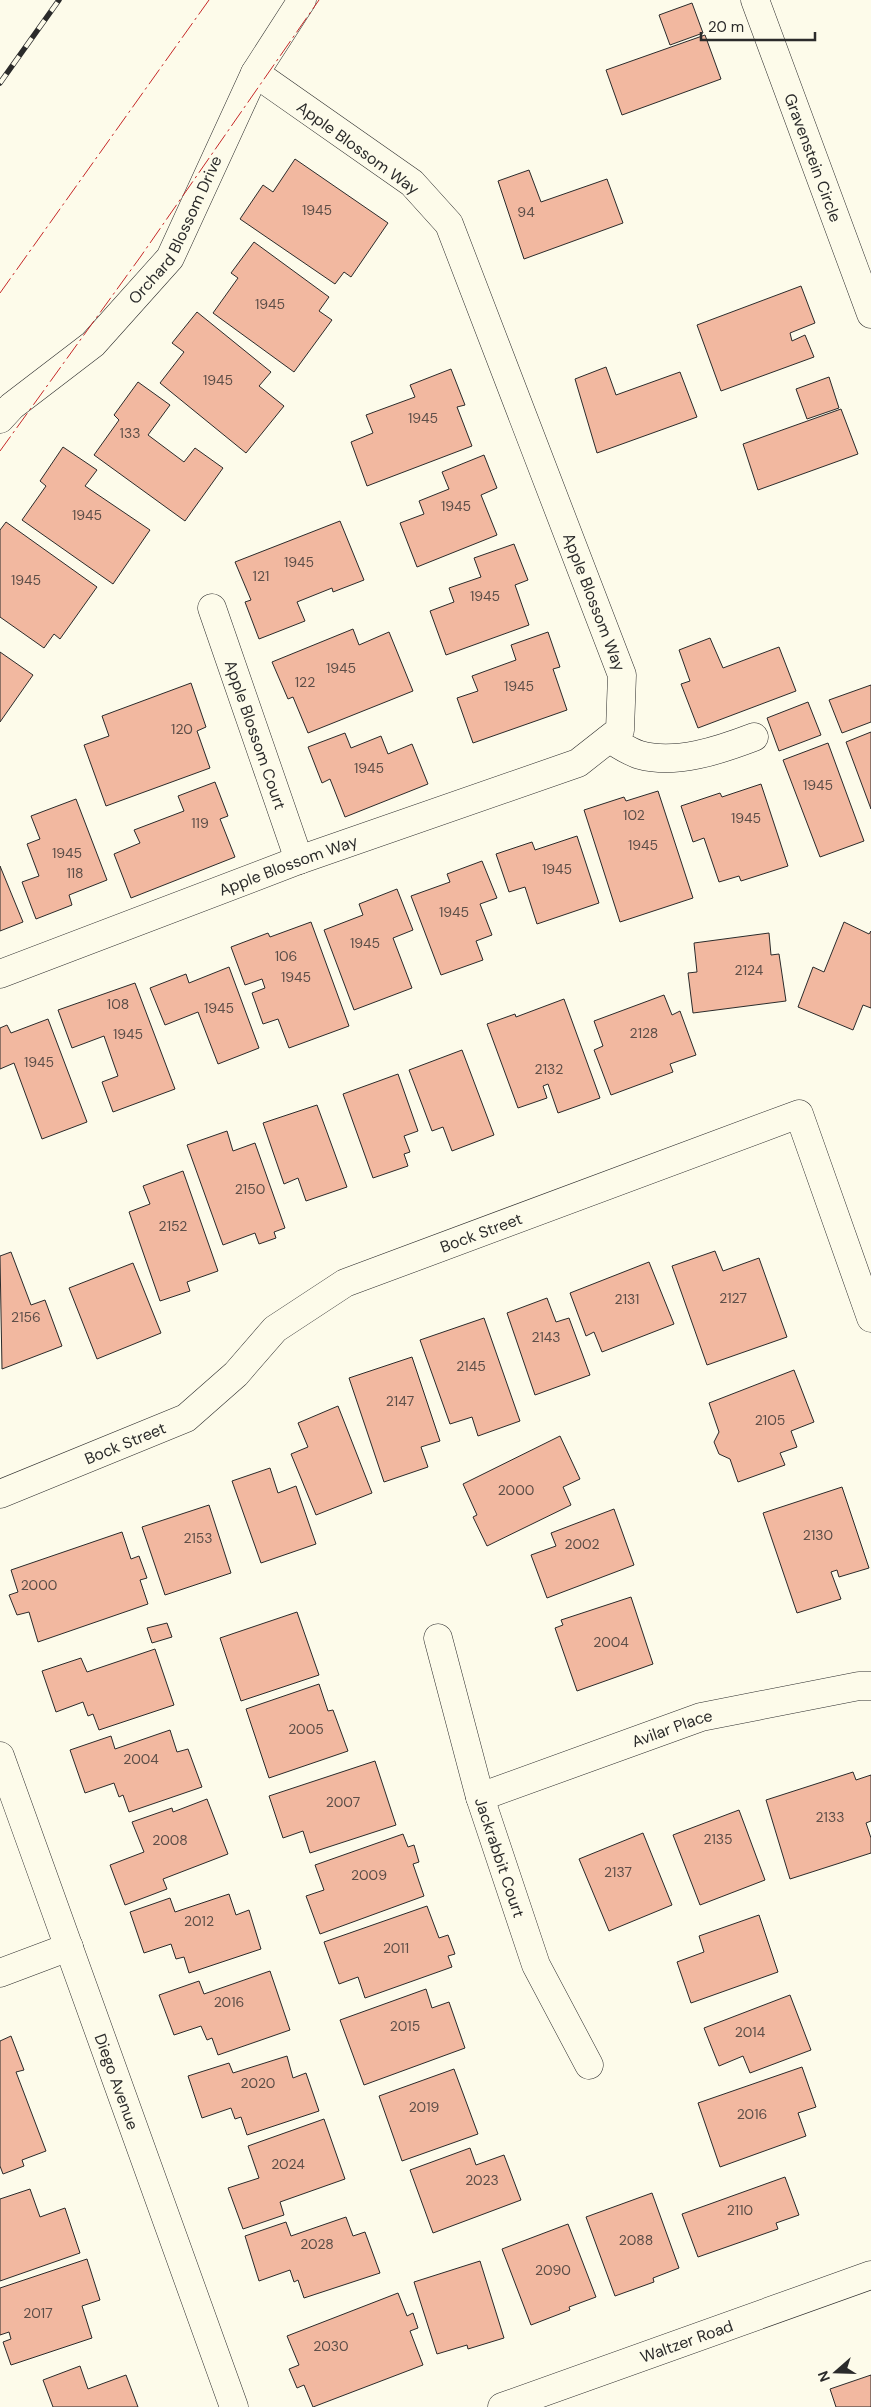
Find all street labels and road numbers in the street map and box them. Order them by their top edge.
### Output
street label: Gravenstein Circle [780,90,847,225]
street label: Apple Blossom Way [293,96,423,200]
street label: Orchard Blossom Drive [123,152,226,308]
street label: Apple Blossom Way [558,530,630,674]
street label: Apple Blossom Court [220,657,291,812]
street label: Apple Blossom Way [216,830,360,900]
street label: Bock Street [437,1208,525,1257]
street label: Bock Street [81,1417,169,1469]
street label: Avilar Place [629,1705,714,1752]
street label: Jackrabbit Court [470,1794,530,1920]
street label: Diego Avenue [90,2031,144,2133]
street label: Waltzer Road [637,2315,736,2367]

